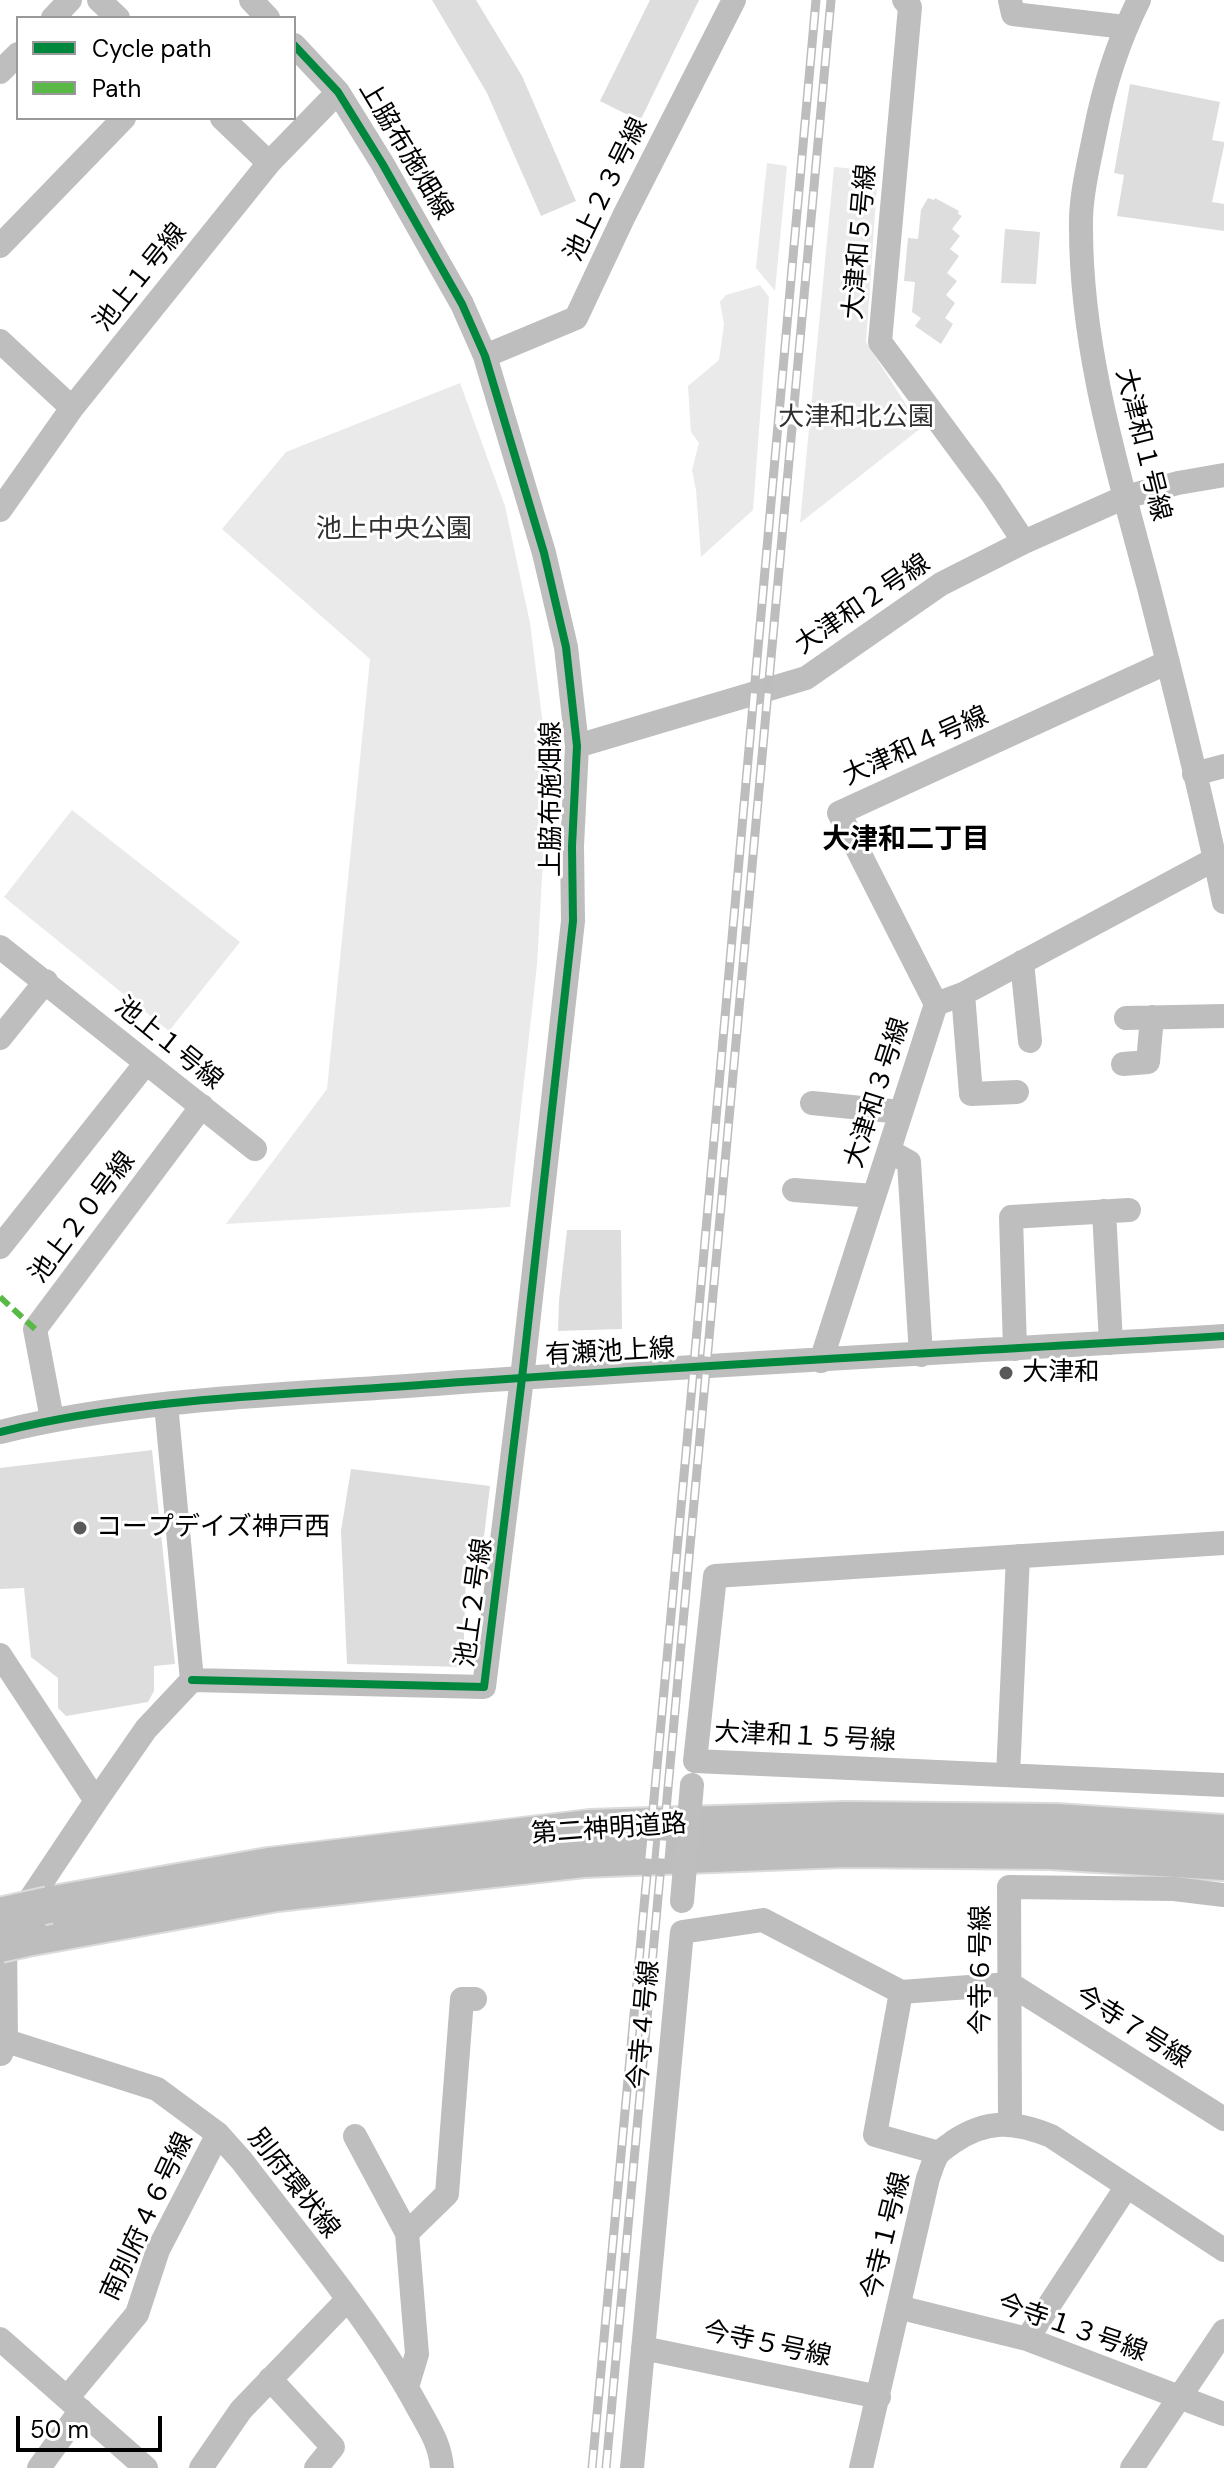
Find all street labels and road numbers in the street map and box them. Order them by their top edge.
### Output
street label: 上脇布施畑線 [351,76,459,226]
street label: 池上２３号線 [559,113,655,267]
street label: 大津和５号線 [839,163,883,321]
street label: 池上１号線 [88,218,194,338]
street label: 大津和１号線 [1108,366,1176,524]
street label: 大津和２号線 [790,548,936,662]
street label: 大津和４号線 [838,701,994,793]
street label: 上脇布施畑線 [536,721,568,877]
street label: 池上１号線 [108,991,228,1097]
street label: 大津和３号線 [839,1014,917,1172]
street label: 池上２０号線 [24,1146,142,1290]
street label: 有瀬池上線 [544,1334,676,1372]
street label: 池上２号線 [451,1536,499,1670]
street label: 大津和１５号線 [713,1718,897,1758]
street label: 第二神明道路 [530,1809,688,1851]
street label: 今寺６号線 [966,1905,998,2035]
street label: 今寺４号線 [624,1959,666,2091]
street label: 今寺７号線 [1069,1980,1195,2076]
street label: 別府環状線 [241,2123,345,2245]
street label: 南別府４６号線 [95,2128,201,2306]
street label: 今寺１号線 [856,2169,918,2303]
street label: 今寺１３号線 [993,2289,1151,2369]
street label: 今寺５号線 [700,2316,834,2374]

